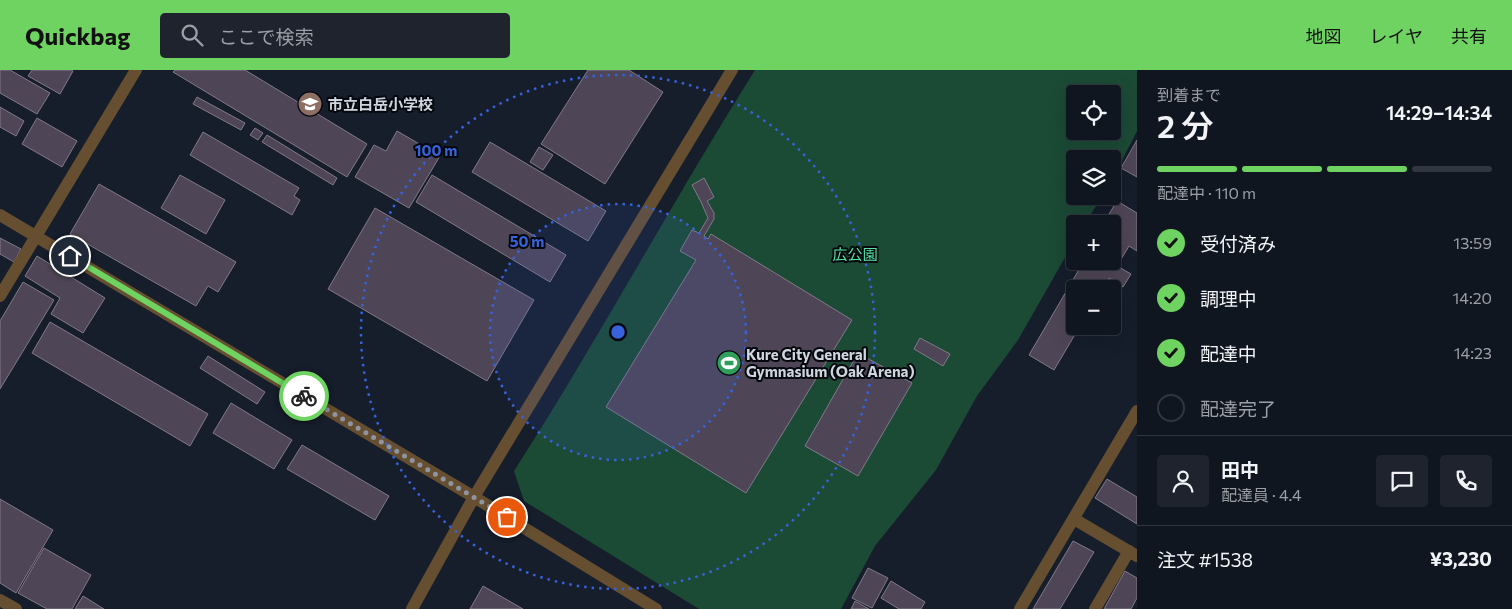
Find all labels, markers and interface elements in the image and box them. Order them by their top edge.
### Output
search box [160,13,510,58]
text: Quickbag [25,21,130,50]
icon: search [178,21,206,49]
text: ここで検索 [218,25,313,48]
text: 地図 [1306,25,1342,47]
text: レイヤ [1370,25,1423,47]
text: 共有 [1451,25,1487,47]
map controls [1066,85,1121,335]
button: locate [1066,85,1121,140]
text: 到着まで [1157,85,1221,104]
school or university icon: 市立白岳小学校 [297,91,323,117]
place label: 市立白岳小学校 [328,95,433,113]
text: 14:29–14:34 [1386,101,1492,124]
text: 2 分 [1157,105,1213,145]
text: 100 m [415,141,457,159]
button: layers [1066,150,1121,205]
text: 配達中 · 110 m [1157,183,1256,202]
button: + [1066,215,1121,270]
icon: check [1157,229,1185,257]
text: 50 m [510,232,544,250]
text: 受付済み [1200,232,1276,255]
text: 13:59 [1453,233,1492,252]
pin [49,235,91,277]
icon: home [56,242,84,270]
park label: 広公園 [832,245,878,263]
button: − [1066,280,1121,335]
icon: check [1157,284,1185,312]
text: 調理中 [1200,287,1257,310]
text: 14:20 [1453,288,1492,307]
centre of rings [609,323,627,341]
icon: check [1157,339,1185,367]
text: 配達中 [1200,342,1257,365]
text: 14:23 [1454,343,1492,362]
place label: Kure City General Gymnasium (Oak Arena) [746,345,915,380]
sports icon: Kure City General Gymnasium (Oak Arena) [716,350,742,376]
courier [279,371,329,421]
icon: bike [290,382,318,410]
text: 配達完了 [1200,397,1276,420]
button: person [1157,455,1209,507]
button: chat [1376,455,1428,507]
button: phone [1440,455,1492,507]
text: 田中 [1221,458,1259,481]
text: 配達員 · 4.4 [1221,485,1302,504]
pin [486,496,528,538]
icon: bag [493,503,521,531]
text: ¥3,230 [1430,547,1492,570]
text: 注文 #1538 [1157,548,1253,571]

